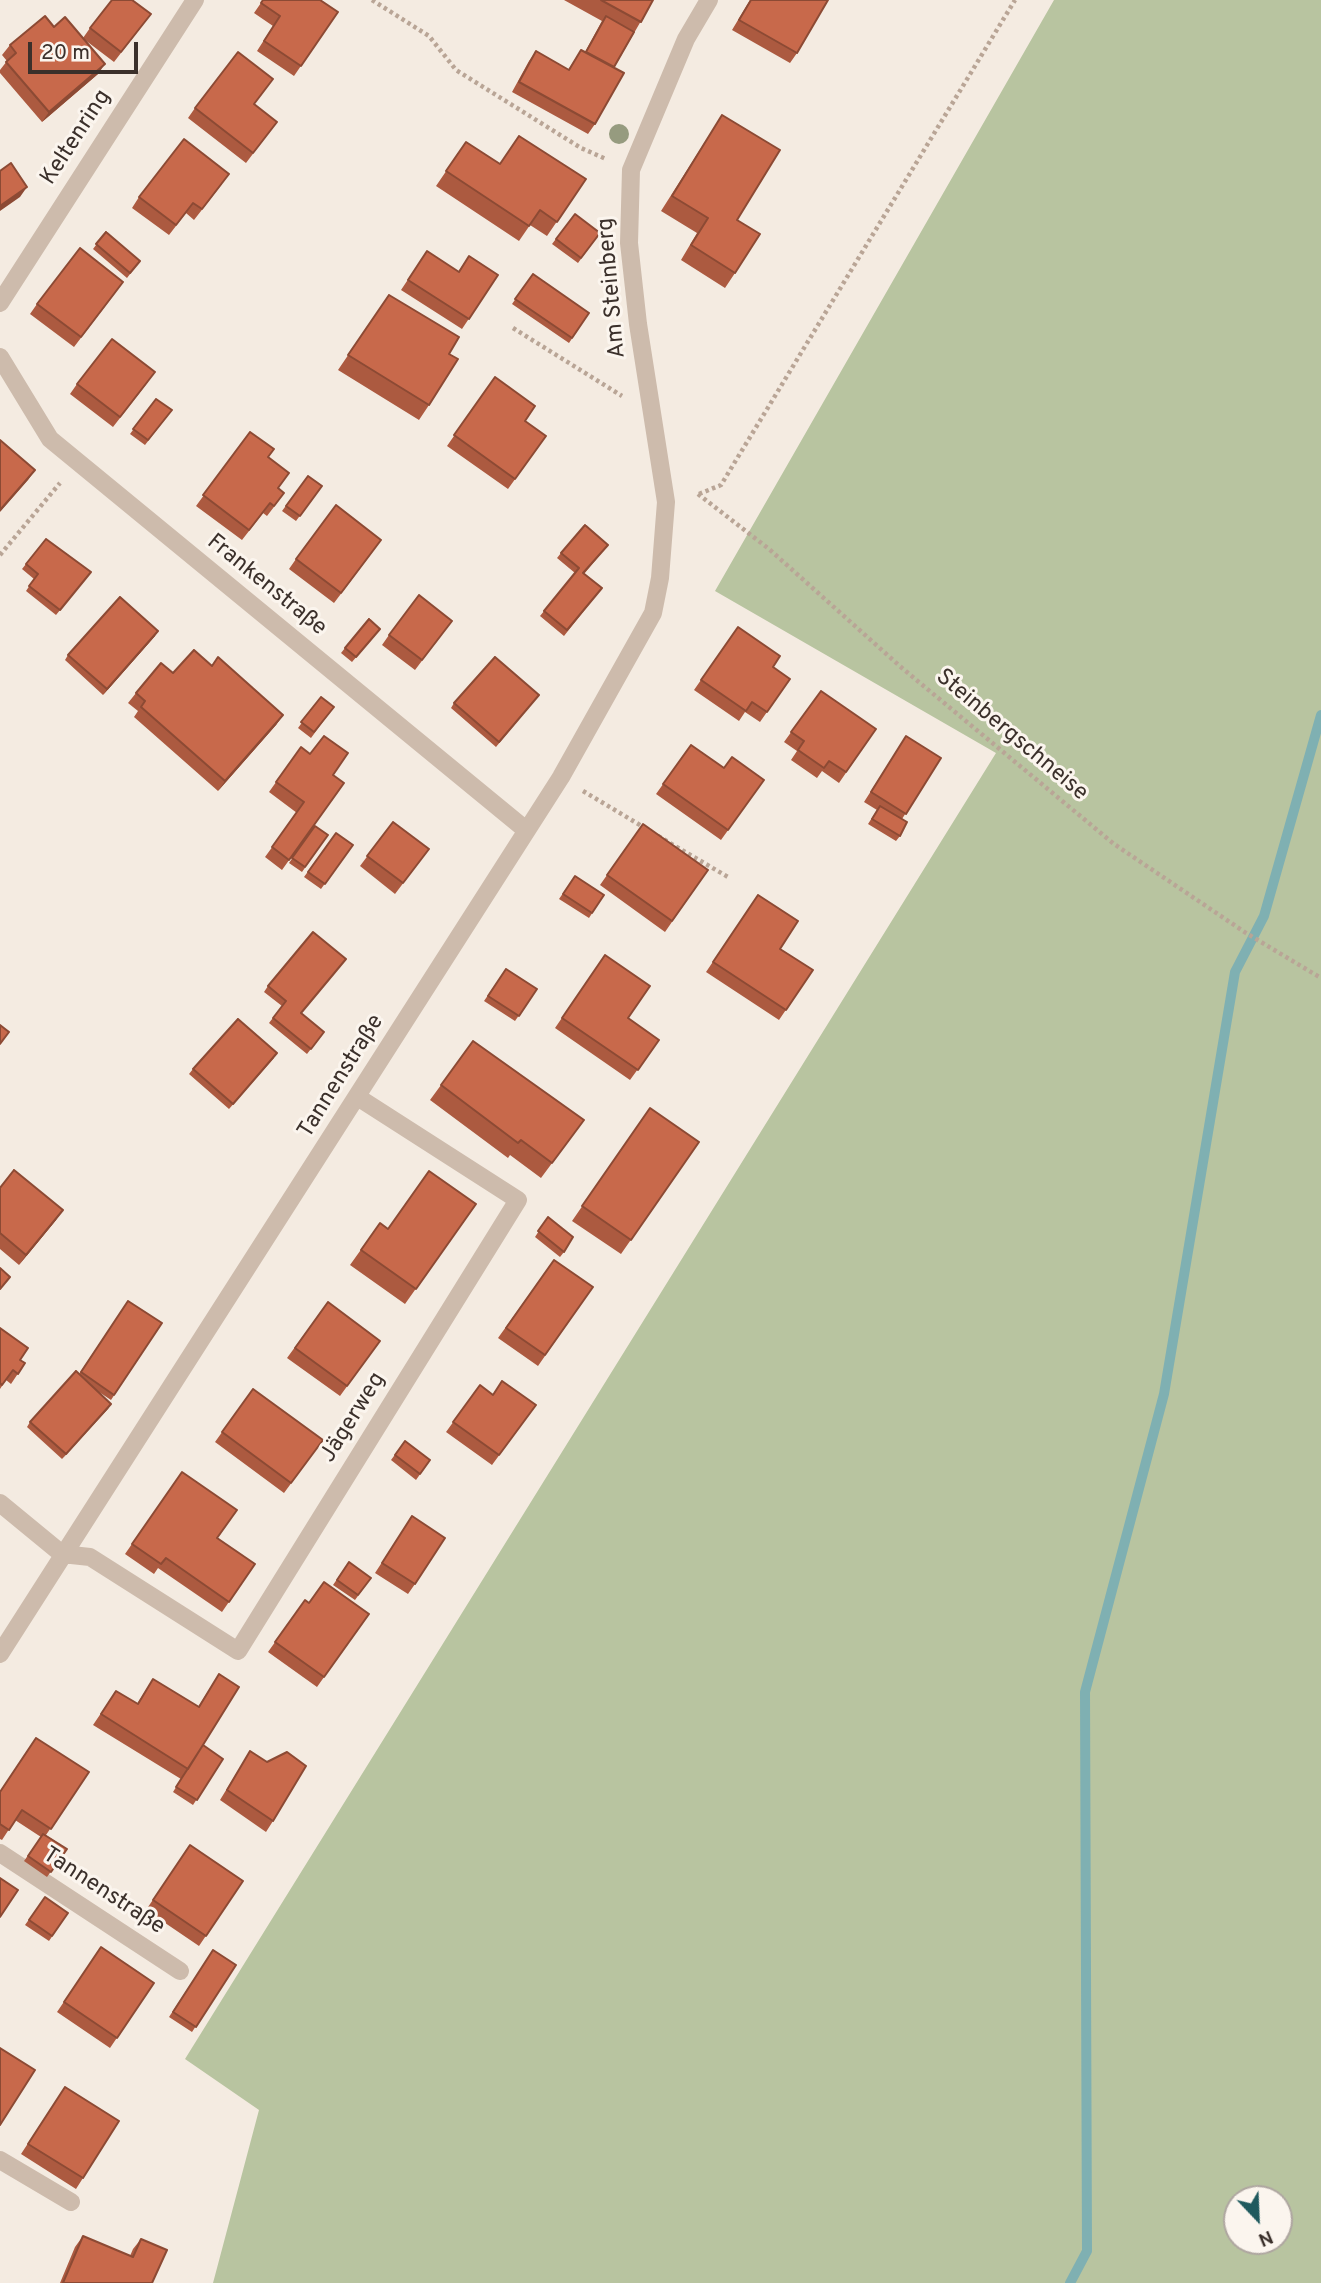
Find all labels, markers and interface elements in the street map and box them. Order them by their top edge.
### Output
scale bar [32,28,142,72]
text: 20 m [41,40,90,67]
street label: Keltenring [36,85,118,191]
street label: Am Steinberg [593,217,633,359]
street label: Frankenstraße [201,529,331,643]
street label: Steinbergschneise [929,664,1093,808]
street label: Tannenstraße [293,1010,391,1144]
street label: Jägerweg [316,1368,392,1468]
street label: Tannenstraße [37,1842,169,1942]
north arrow [1223,2185,1293,2255]
text: N [1254,2224,1276,2251]

